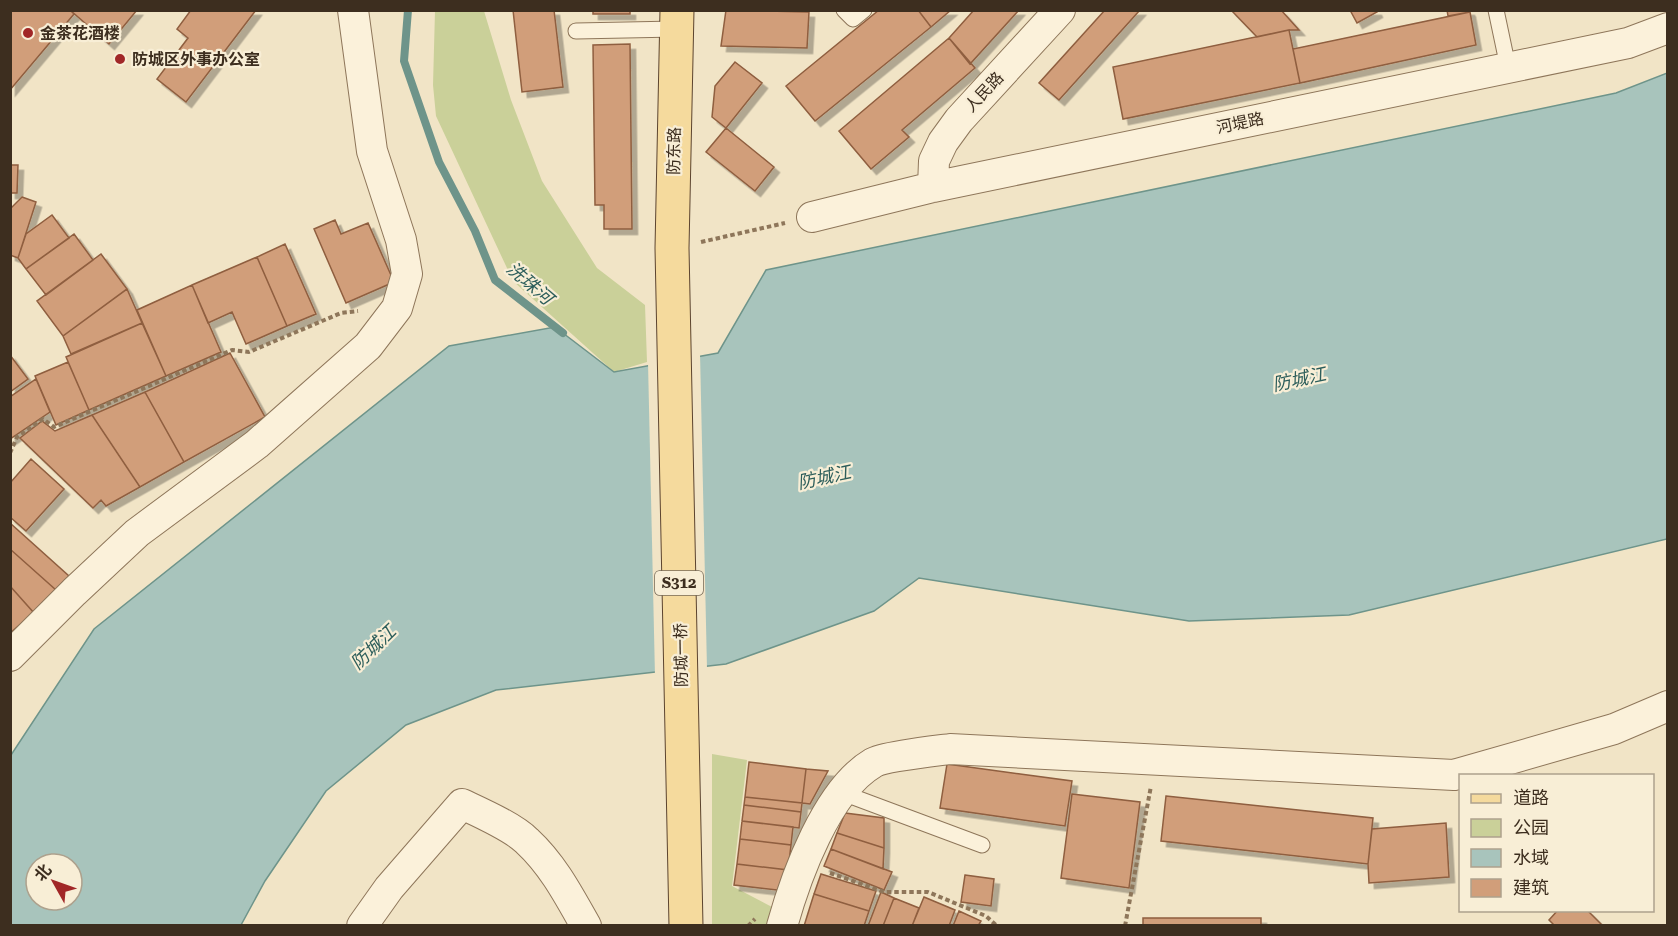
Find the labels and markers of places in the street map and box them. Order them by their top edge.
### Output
place label: 金茶花酒楼 [40,24,120,43]
marker: 金茶花酒楼 [21,26,35,40]
place label: 防城区外事办公室 [132,50,260,69]
marker: 防城区外事办公室 [113,52,127,66]

